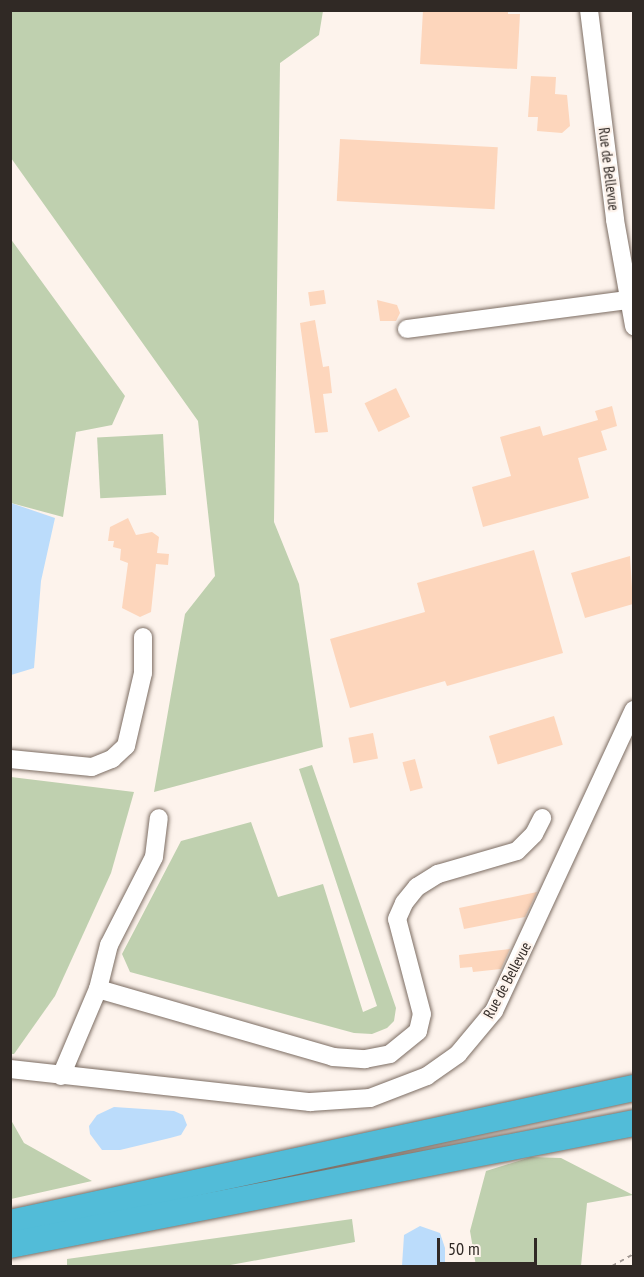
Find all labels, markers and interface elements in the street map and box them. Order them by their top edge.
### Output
street label: Rue de Bellevue [595,126,623,212]
street label: Rue de Bellevue [479,939,535,1021]
scale bar [440,1226,540,1264]
text: 50 m [448,1237,480,1260]

